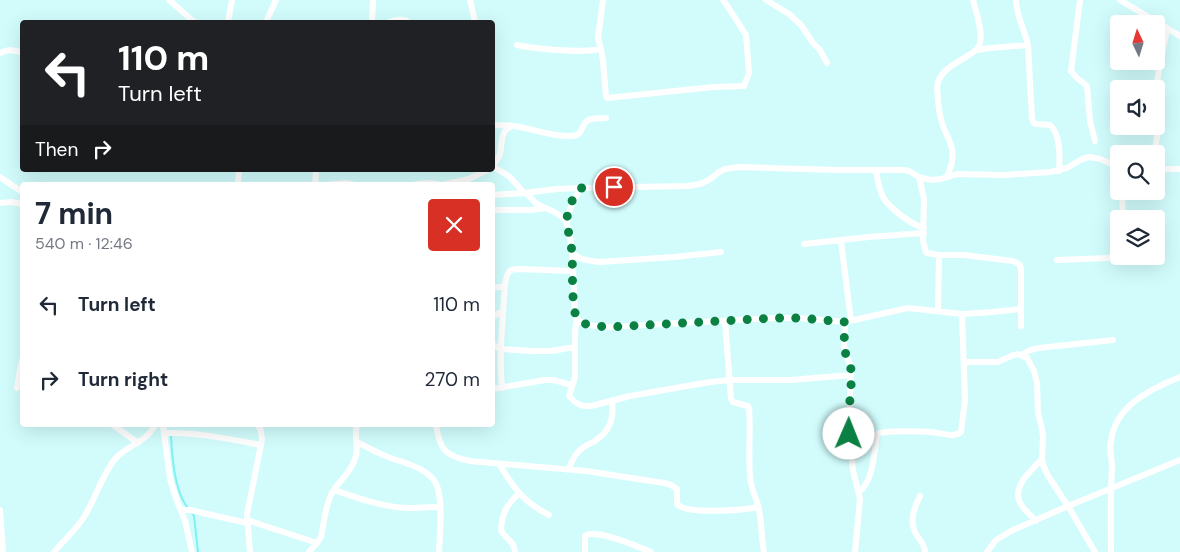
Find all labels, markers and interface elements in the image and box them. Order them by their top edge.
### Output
north arrow [1110,15,1165,70]
map controls [1110,15,1165,265]
text: 110 m [118,35,209,81]
icon: left [35,40,100,105]
text: Turn left [118,79,202,108]
button: sound [1110,80,1165,135]
icon: right [88,135,116,163]
text: Then [35,137,78,162]
button: search [1110,145,1165,200]
pin [593,166,635,208]
icon: arrive [600,173,628,201]
text: 7 min [35,194,113,233]
button: close [428,199,480,251]
button: layers [1110,210,1165,265]
text: 540 m · 12:46 [35,233,133,254]
icon: left [35,291,63,319]
text: Turn left [78,292,156,317]
text: 110 m [433,292,480,317]
icon: right [35,366,63,394]
text: Turn right [78,367,168,392]
text: 270 m [425,367,480,392]
position arrow [822,407,874,459]

